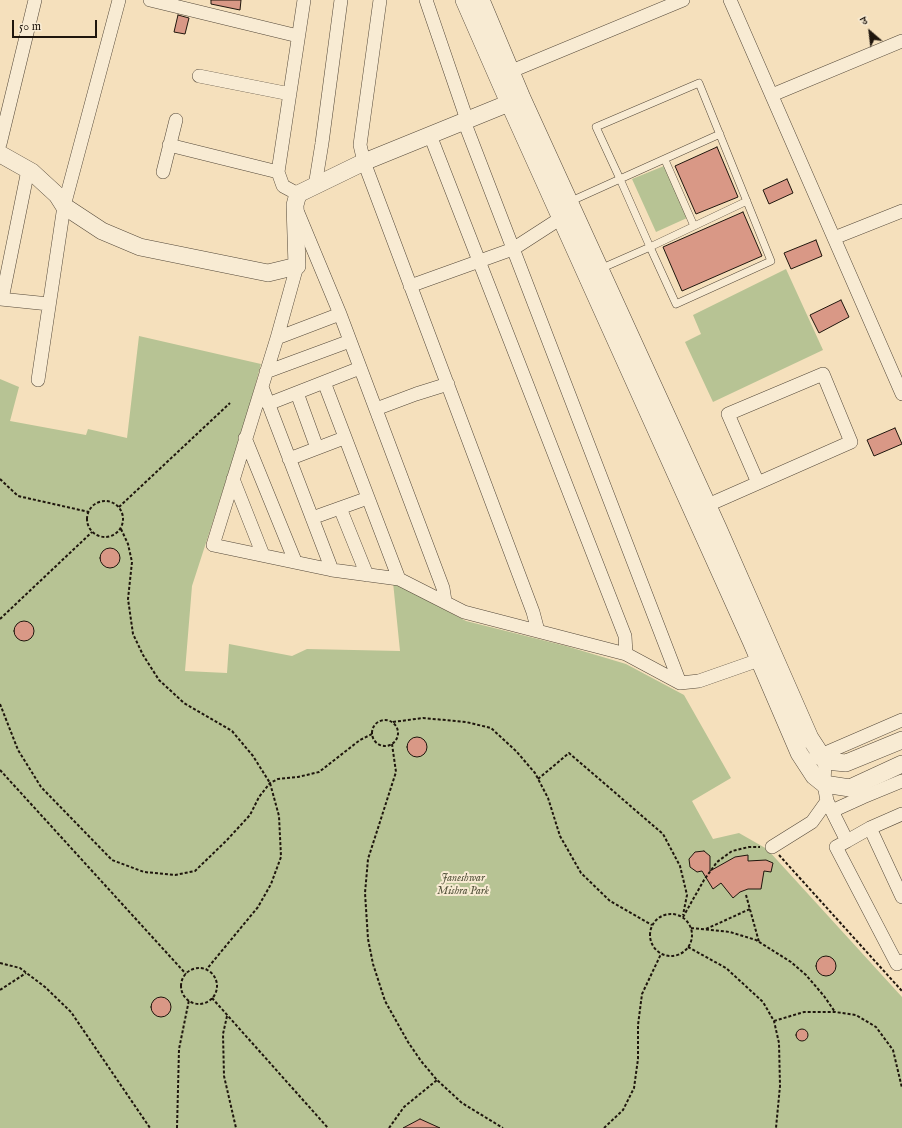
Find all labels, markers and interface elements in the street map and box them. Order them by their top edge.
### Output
scale bar [14,12,99,38]
north arrow [850,12,890,52]
text: उ [859,14,870,29]
text: 50 m [19,19,41,34]
park label: Janeshwar Mishra Park [437,872,489,898]

